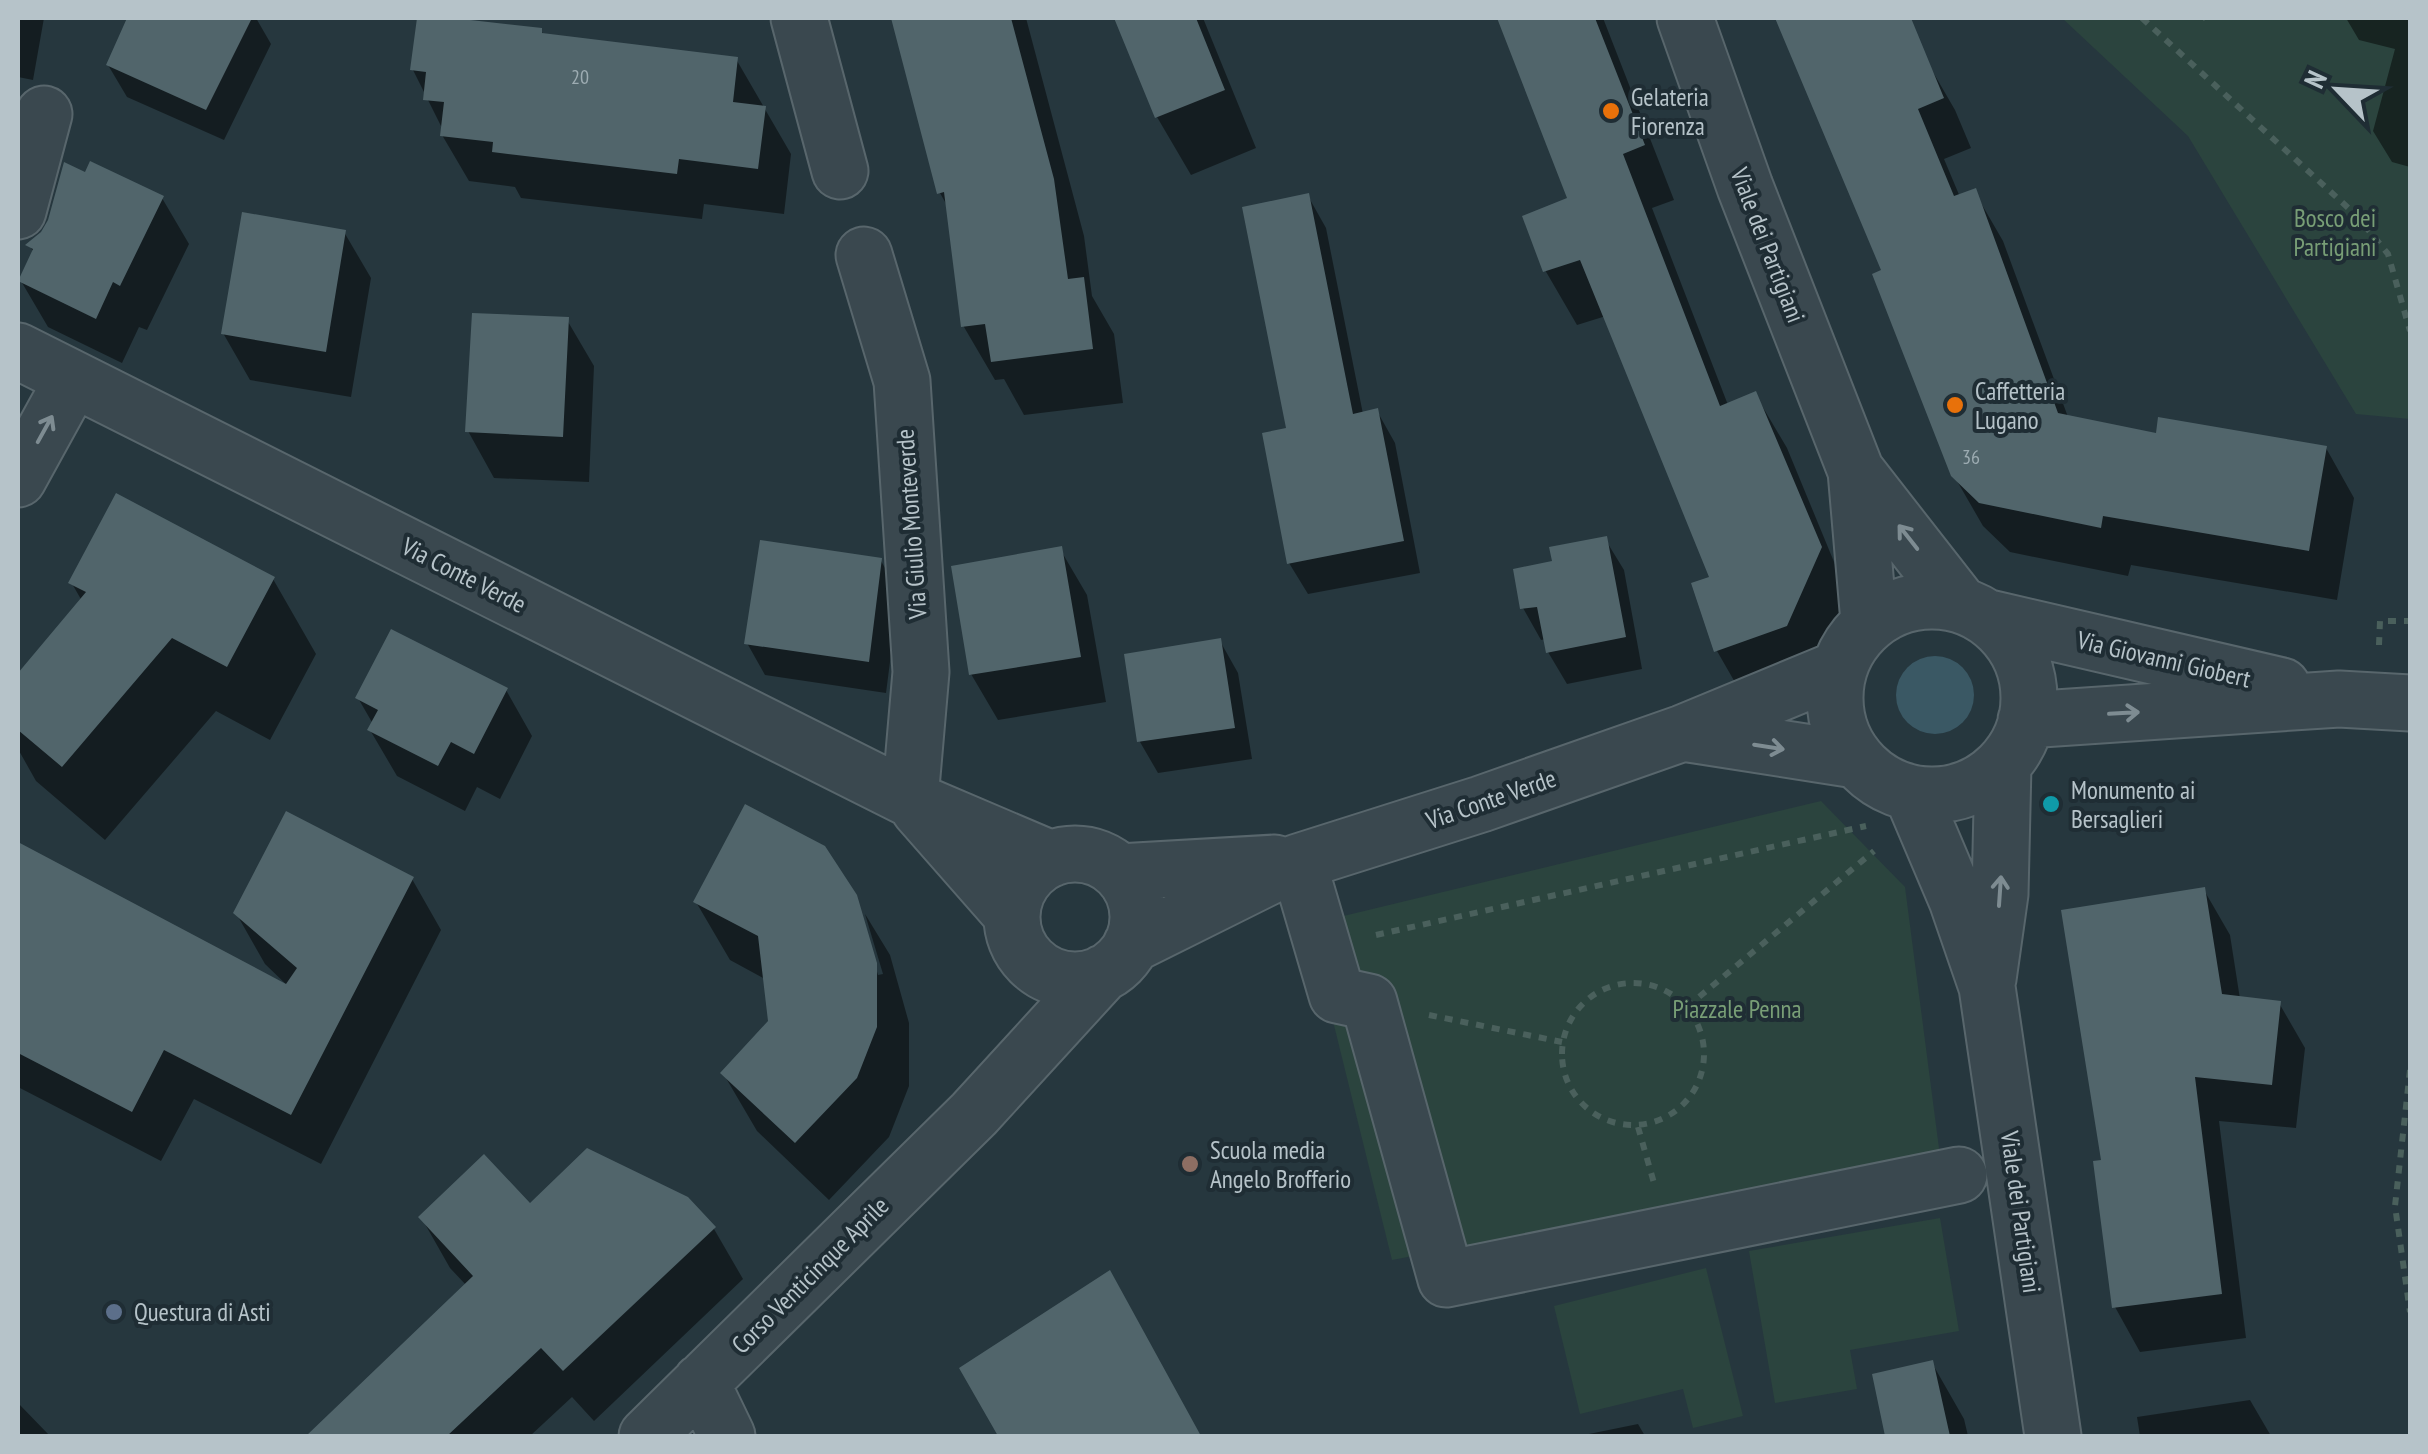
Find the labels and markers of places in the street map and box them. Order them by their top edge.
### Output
place label: Gelateria Fiorenza [1631,81,1709,142]
marker: Gelateria Fiorenza [1600,100,1622,122]
place label: Caffetteria Lugano [1975,375,2065,436]
marker: Caffetteria Lugano [1944,394,1966,416]
place label: Monumento ai Bersaglieri [2071,774,2195,835]
marker: Monumento ai Bersaglieri [2040,793,2062,815]
place label: Scuola media Angelo Brofferio [1210,1134,1351,1195]
marker: Scuola media Angelo Brofferio [1179,1153,1201,1175]
place label: Questura di Asti [134,1296,271,1328]
marker: Questura di Asti [103,1301,125,1323]

